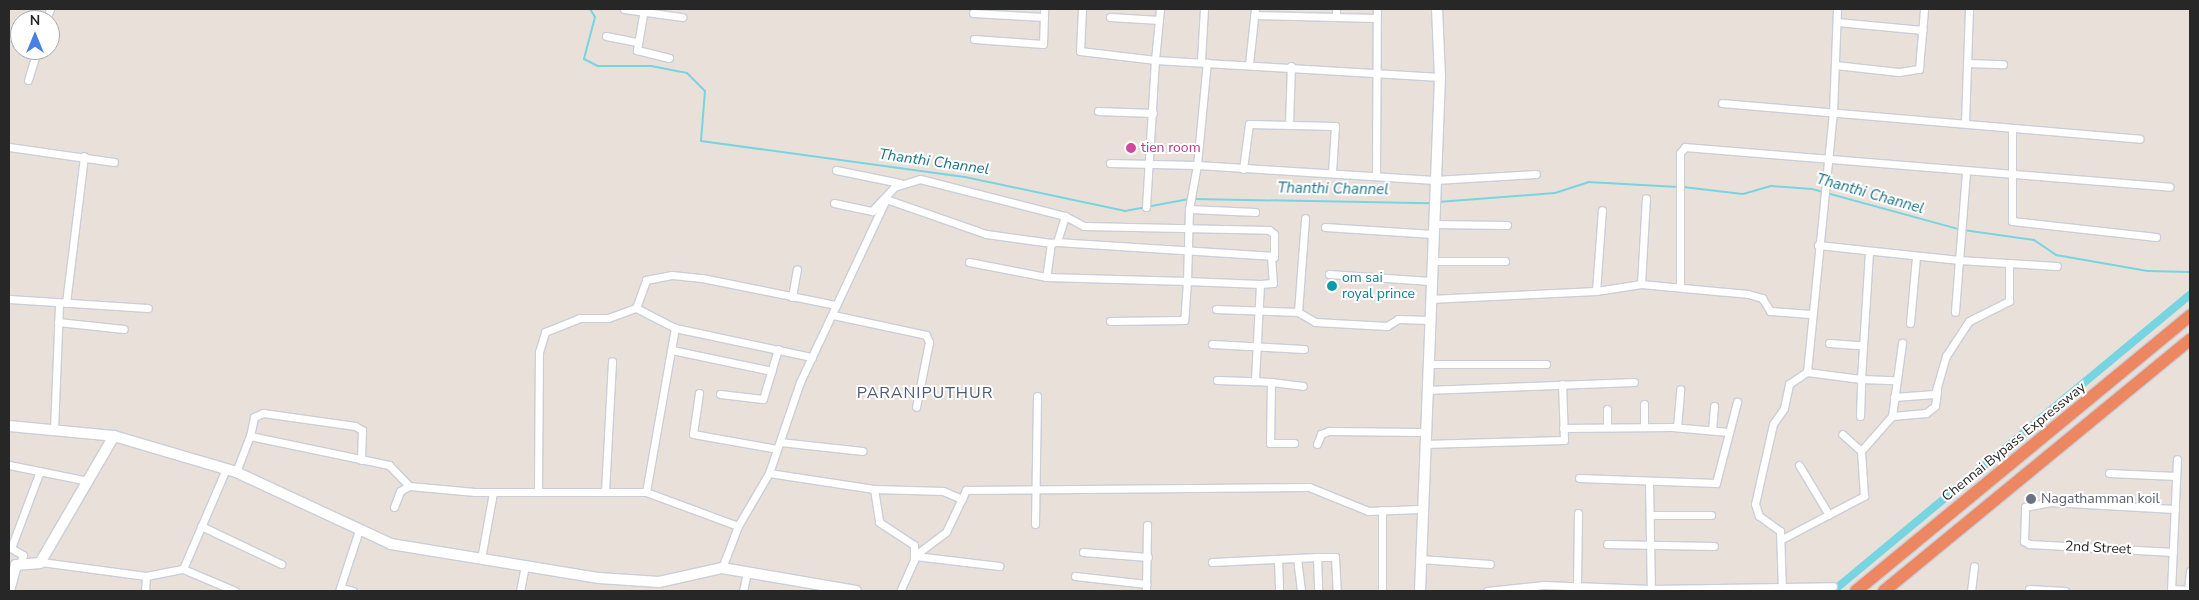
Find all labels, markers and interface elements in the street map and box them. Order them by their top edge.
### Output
north arrow [10,10,60,60]
text: N [30,11,40,30]
place label: tien room [1141,140,1201,156]
marker: tien room [1125,142,1137,154]
water label: Thanthi Channel [878,145,990,179]
water label: Thanthi Channel [1814,170,1926,218]
water label: Thanthi Channel [1277,179,1389,199]
place label: om sai royal prince [1342,270,1415,302]
marker: om sai royal prince [1326,280,1338,292]
street label: Chennai Bypass Expressway [1939,379,2089,505]
district label: PARANIPUTHUR [855,383,995,403]
place label: Nagathamman koil [2041,491,2160,507]
marker: Nagathamman koil [2025,493,2037,505]
street label: 2nd Street [2064,538,2132,558]

